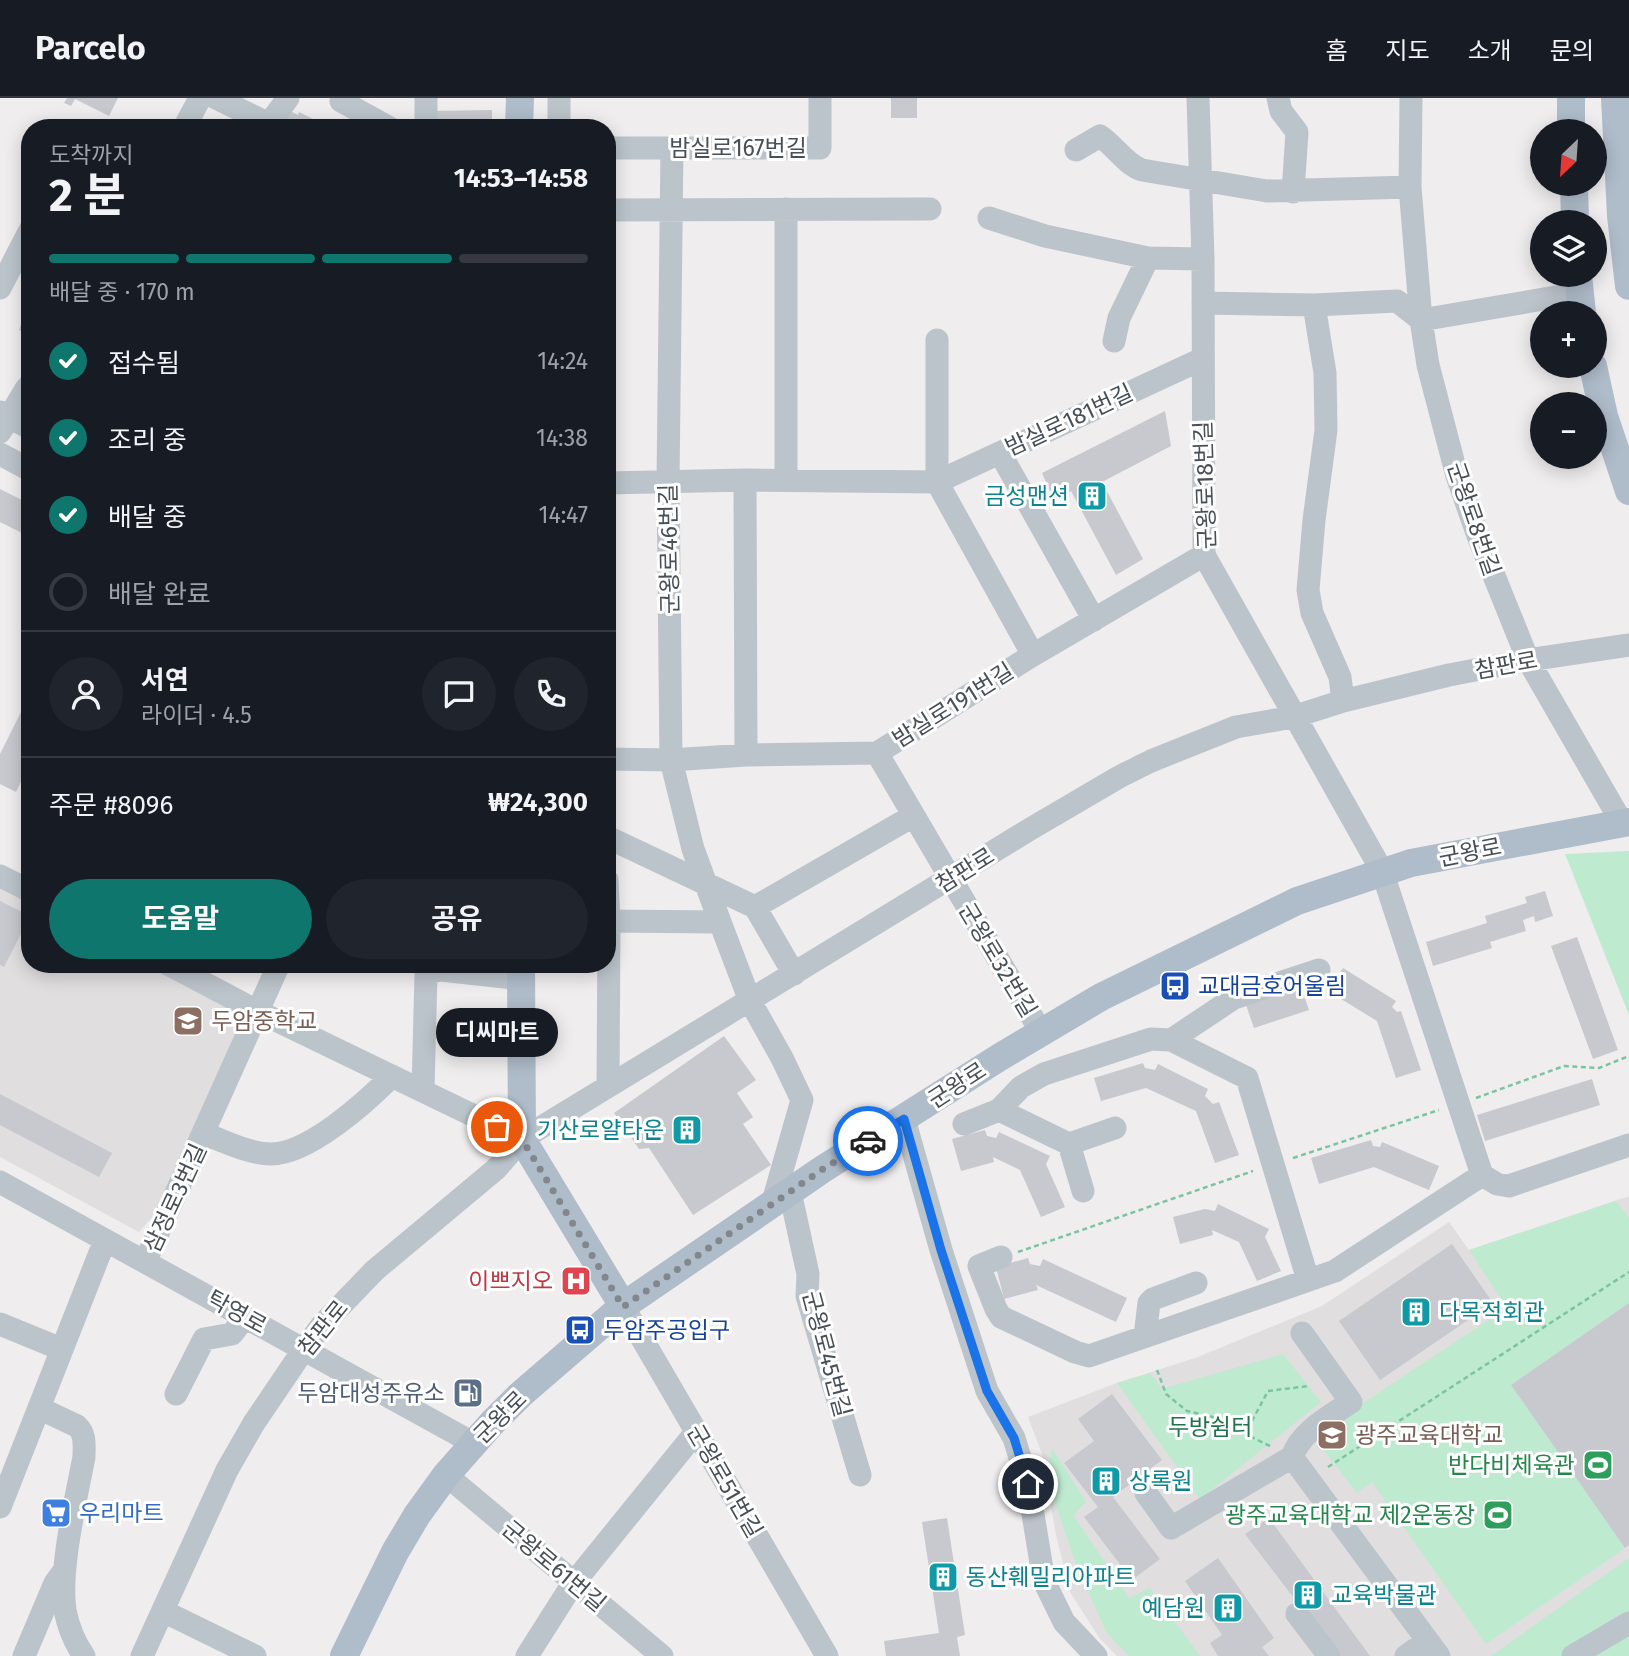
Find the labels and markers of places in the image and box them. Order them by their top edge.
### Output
building icon: 금성맨션 [1075,479,1109,513]
place label: 금성맨션 [984,482,1069,510]
bus stop icon: 교대금호어울림 [1158,969,1192,1003]
place label: 교대금호어울림 [1198,972,1346,1000]
school or university icon: 두암중학교 [171,1004,205,1038]
place label: 두암중학교 [211,1007,317,1035]
callout: 디씨마트 [436,1008,558,1057]
pin [467,1097,527,1157]
building icon: 기산로얄타운 [670,1113,704,1147]
place label: 기산로얄타운 [537,1116,664,1144]
hospital icon: 이쁘지오 [559,1264,593,1298]
place label: 이쁘지오 [468,1267,553,1295]
building icon: 다목적회관 [1399,1295,1433,1329]
place label: 다목적회관 [1439,1298,1545,1326]
bus stop icon: 두암주공입구 [563,1313,597,1347]
place label: 두암주공입구 [603,1316,730,1344]
fuel station icon: 두암대성주유소 [451,1376,485,1410]
place label: 두암대성주유소 [297,1379,445,1407]
school or university icon: 광주교육대학교 [1315,1418,1349,1452]
place label: 광주교육대학교 [1355,1421,1503,1449]
sports icon: 반다비체육관 [1581,1448,1615,1482]
place label: 반다비체육관 [1448,1451,1575,1479]
pin [998,1454,1058,1514]
building icon: 상록원 [1089,1464,1123,1498]
place label: 상록원 [1129,1467,1192,1495]
supermarket icon: 우리마트 [39,1496,73,1530]
sports icon: 광주교육대학교 제2운동장 [1481,1498,1515,1532]
place label: 우리마트 [79,1499,164,1527]
place label: 광주교육대학교 제2운동장 [1225,1501,1475,1529]
building icon: 동산훼밀리아파트 [926,1560,960,1594]
place label: 동산훼밀리아파트 [966,1563,1135,1591]
building icon: 교육박물관 [1291,1578,1325,1612]
place label: 교육박물관 [1331,1581,1437,1609]
building icon: 예담원 [1211,1591,1245,1625]
place label: 예담원 [1142,1594,1205,1622]

